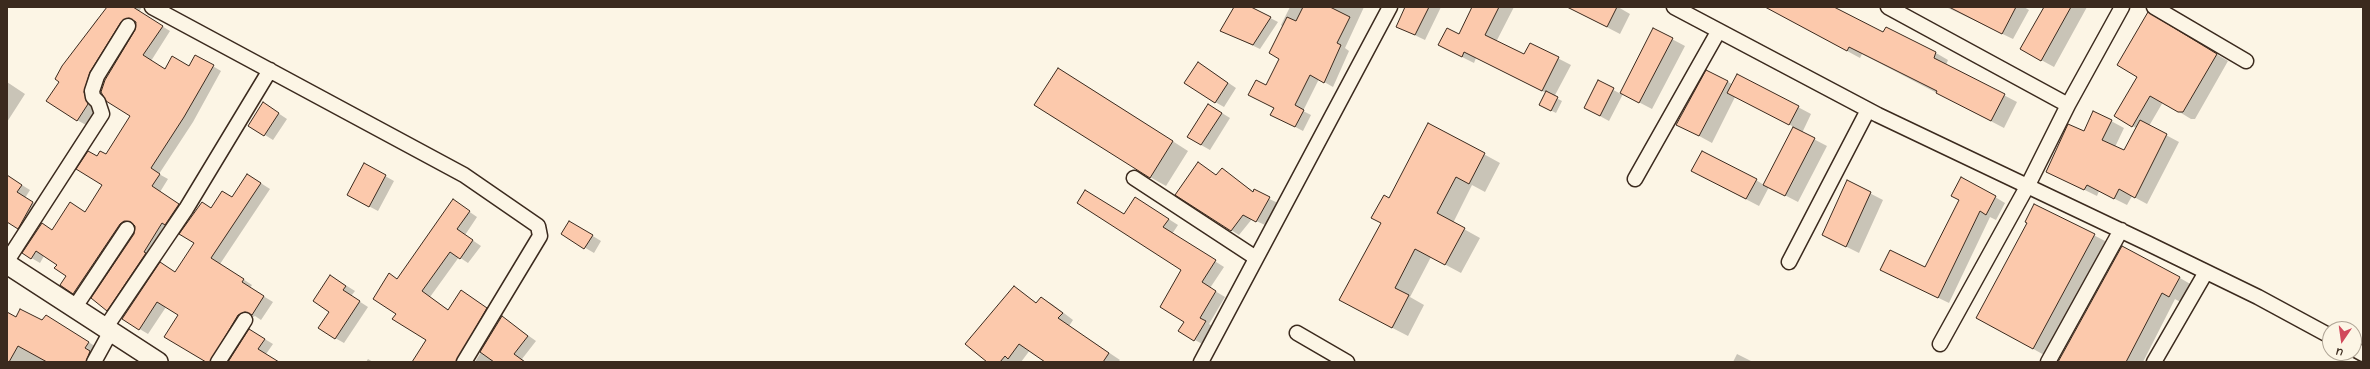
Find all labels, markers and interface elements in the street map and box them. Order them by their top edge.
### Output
north arrow [2322,321,2362,361]
text: U [2335,344,2344,360]

